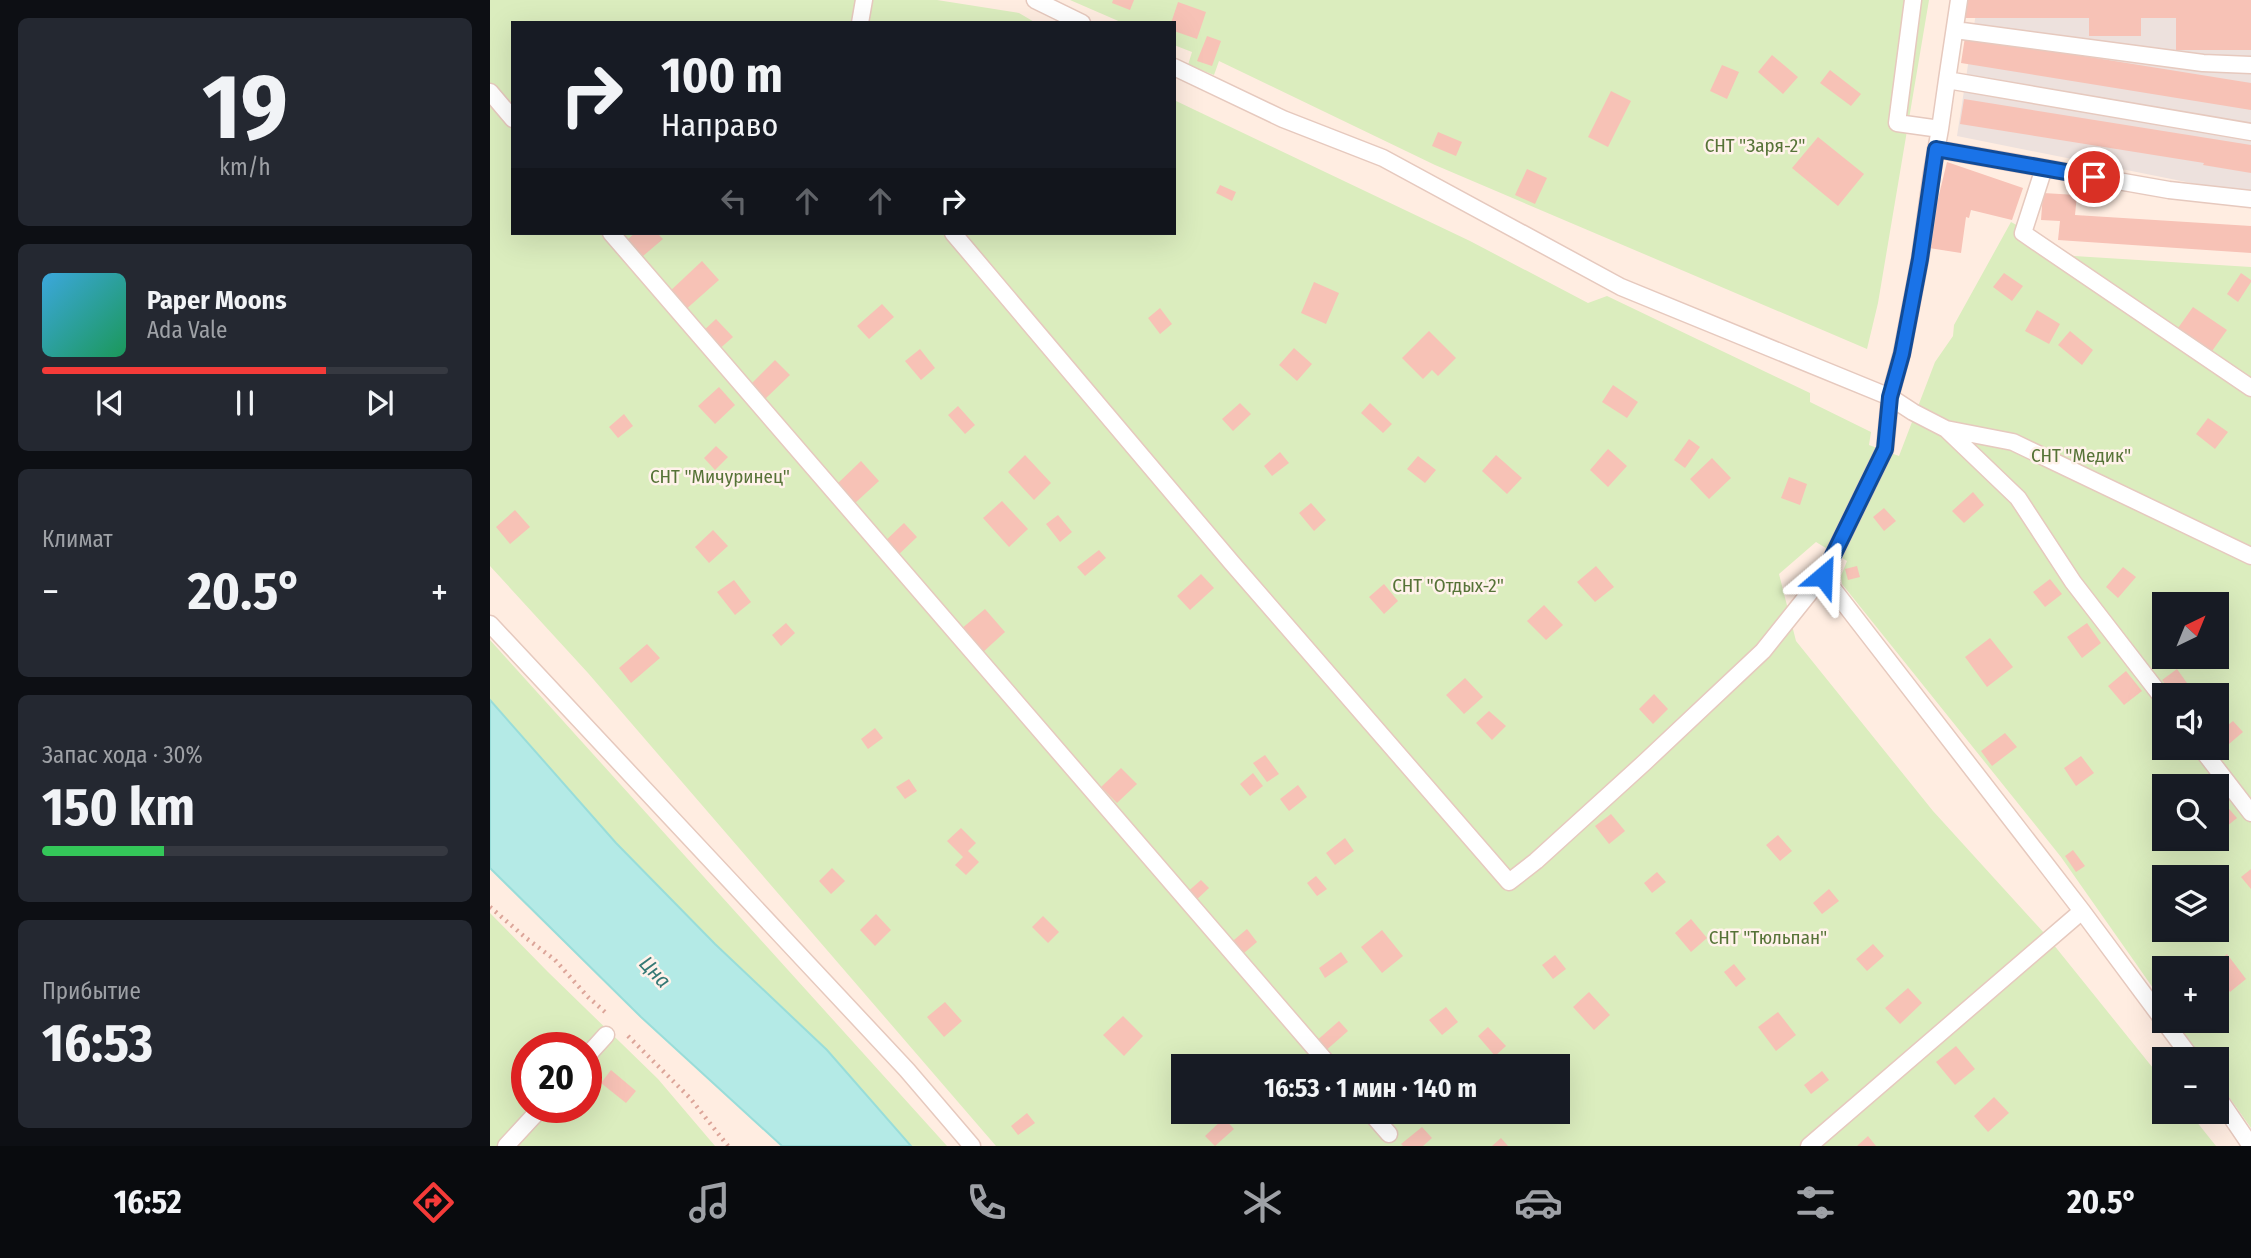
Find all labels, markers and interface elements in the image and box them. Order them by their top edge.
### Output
text: 100 m [661,46,783,105]
icon: right [546,49,637,140]
text: 19 [202,53,288,162]
text: Направо [661,106,778,144]
park label: СНТ "Заря-2" [1705,134,1805,157]
pin [2064,147,2124,207]
text: km/h [219,153,271,181]
icon: arrive [2075,158,2113,196]
icon: left [715,182,753,220]
icon: ahead [788,182,826,220]
icon: ahead [861,182,899,220]
icon: right [934,182,972,220]
text: Paper Moons [147,285,287,316]
text: Ada Vale [147,316,227,344]
icon: previous [91,384,129,422]
icon: pause [226,384,264,422]
icon: next [361,384,399,422]
park label: СНТ "Медик" [2031,444,2131,467]
park label: СНТ "Мичуринец" [650,465,790,488]
text: Климат [42,525,113,553]
position arrow [1786,539,1860,613]
text: 20.5° [188,560,302,623]
text: − [42,569,59,615]
text: + [431,569,448,615]
park label: СНТ "Отдых-2" [1392,574,1504,597]
north arrow [2152,592,2230,668]
map controls [2152,592,2229,1124]
button: sound [2152,683,2229,760]
text: Запас хода · 30% [42,741,203,769]
button: search [2152,774,2229,851]
text: 150 km [42,776,195,839]
button: layers [2152,865,2229,942]
park label: СНТ "Тюльпан" [1709,926,1827,949]
water label: Цна [634,951,676,993]
button: + [2152,956,2229,1033]
text: Прибытие [42,977,141,1005]
text: 16:53 [42,1012,153,1075]
speed limit sign: 20 [511,1032,602,1123]
button: − [2152,1047,2229,1124]
text: 16:53 · 1 мин · 140 m [1264,1073,1477,1104]
icon: directions [409,1178,458,1227]
icon: music [685,1178,734,1227]
icon: phone [962,1178,1011,1227]
icon: climate [1238,1178,1287,1227]
icon: car [1514,1178,1563,1227]
icon: filters [1791,1178,1840,1227]
text: 16:52 [114,1183,182,1221]
text: 20.5° [2067,1183,2137,1221]

